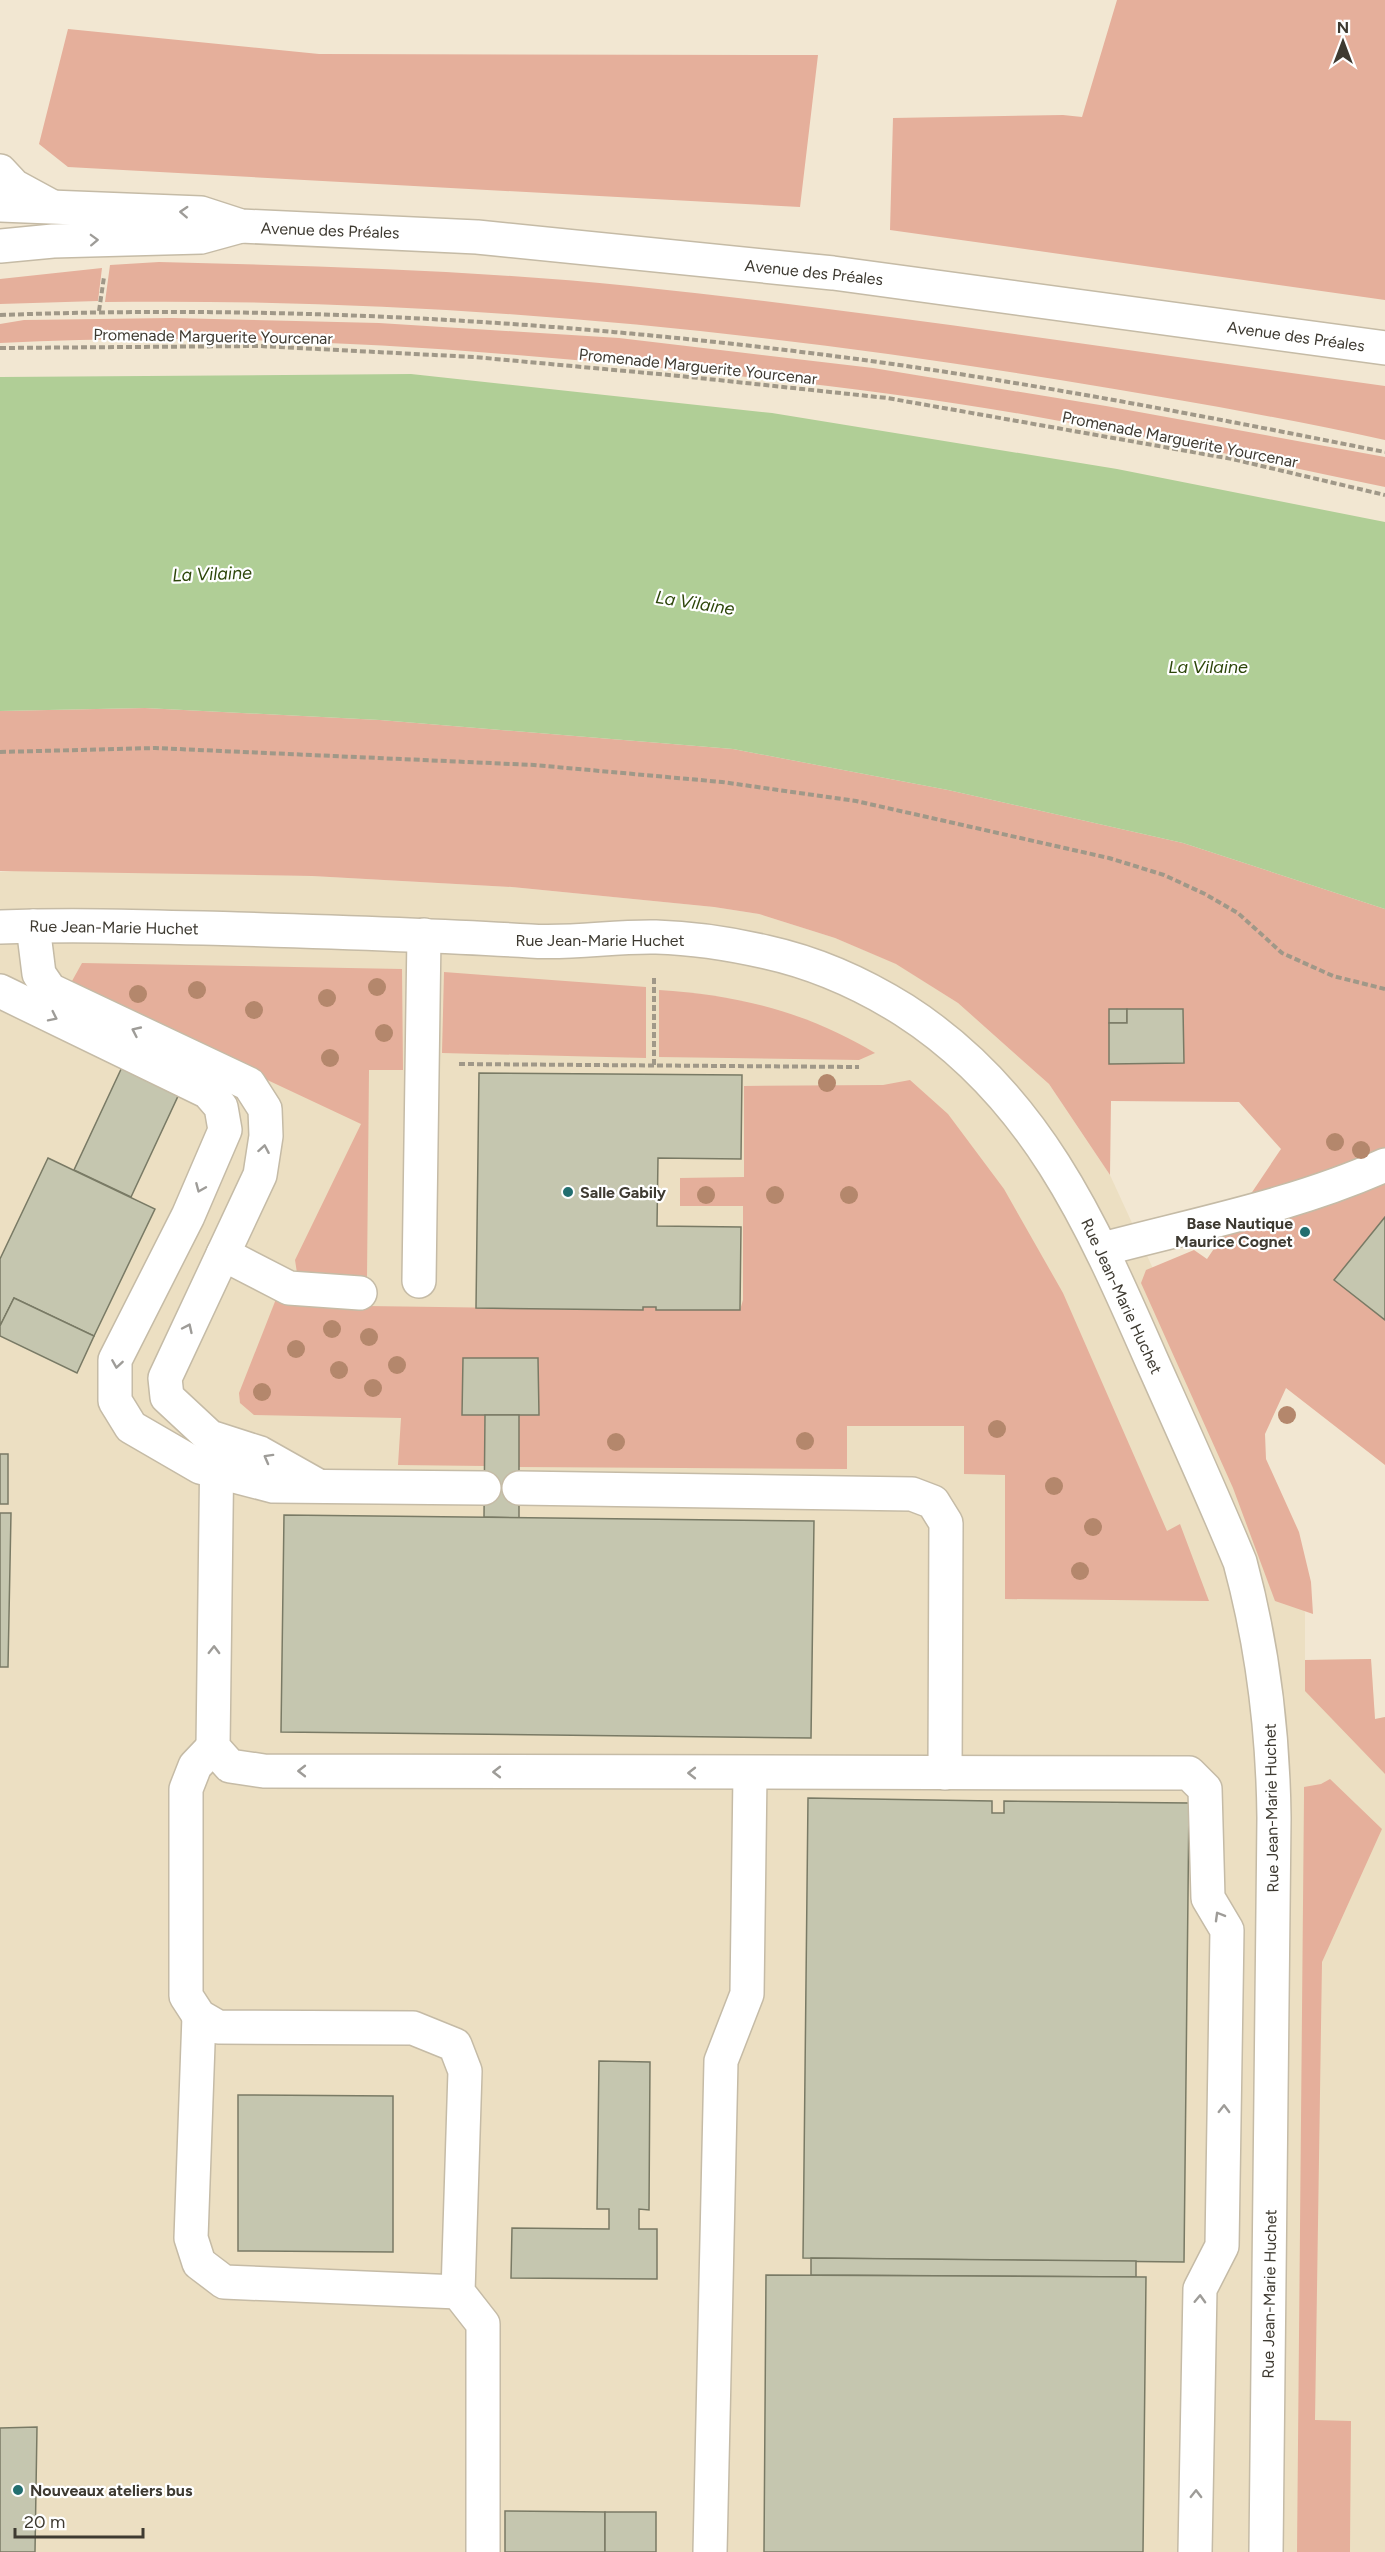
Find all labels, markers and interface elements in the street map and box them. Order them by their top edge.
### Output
north arrow [1313,12,1373,72]
text: N [1337,18,1349,37]
one-way arrow [180,206,189,219]
street label: Avenue des Préales [260,219,400,242]
one-way arrow [90,233,99,246]
street label: Avenue des Préales [744,256,884,289]
street label: Avenue des Préales [1226,317,1366,356]
street label: Promenade Marguerite Yourcenar [93,325,334,348]
street label: Promenade Marguerite Yourcenar [578,345,819,389]
street label: Promenade Marguerite Yourcenar [1061,407,1300,472]
water label: La Vilaine [172,562,252,586]
water label: La Vilaine [654,586,736,620]
water label: La Vilaine [1168,656,1248,678]
street label: Rue Jean-Marie Huchet [29,917,199,938]
street label: Rue Jean-Marie Huchet [515,931,685,950]
one-way arrow [46,1009,57,1021]
one-way arrow [132,1026,143,1038]
one-way arrow [257,1145,270,1155]
one-way arrow [195,1182,207,1193]
place label: Salle Gabily [580,1183,667,1202]
marker: Salle Gabily [561,1185,575,1199]
place label: Base Nautique Maurice Cognet [1175,1214,1293,1251]
street label: Rue Jean-Marie Huchet [1077,1216,1166,1377]
marker: Base Nautique Maurice Cognet [1298,1225,1312,1239]
one-way arrow [181,1324,193,1335]
one-way arrow [111,1359,123,1369]
one-way arrow [264,1454,274,1465]
one-way arrow [208,1645,221,1654]
street label: Rue Jean-Marie Huchet [1261,1723,1282,1893]
one-way arrow [297,1765,306,1777]
one-way arrow [492,1766,501,1778]
one-way arrow [687,1767,696,1779]
one-way arrow [1214,1912,1226,1922]
one-way arrow [1218,2104,1230,2113]
street label: Rue Jean-Marie Huchet [1259,2209,1280,2379]
one-way arrow [1194,2294,1207,2303]
place label: Nouveaux ateliers bus [30,2481,193,2500]
marker: Nouveaux ateliers bus [11,2483,25,2497]
one-way arrow [1190,2489,1203,2498]
scale bar [15,2501,142,2539]
text: 20 m [24,2511,65,2533]

